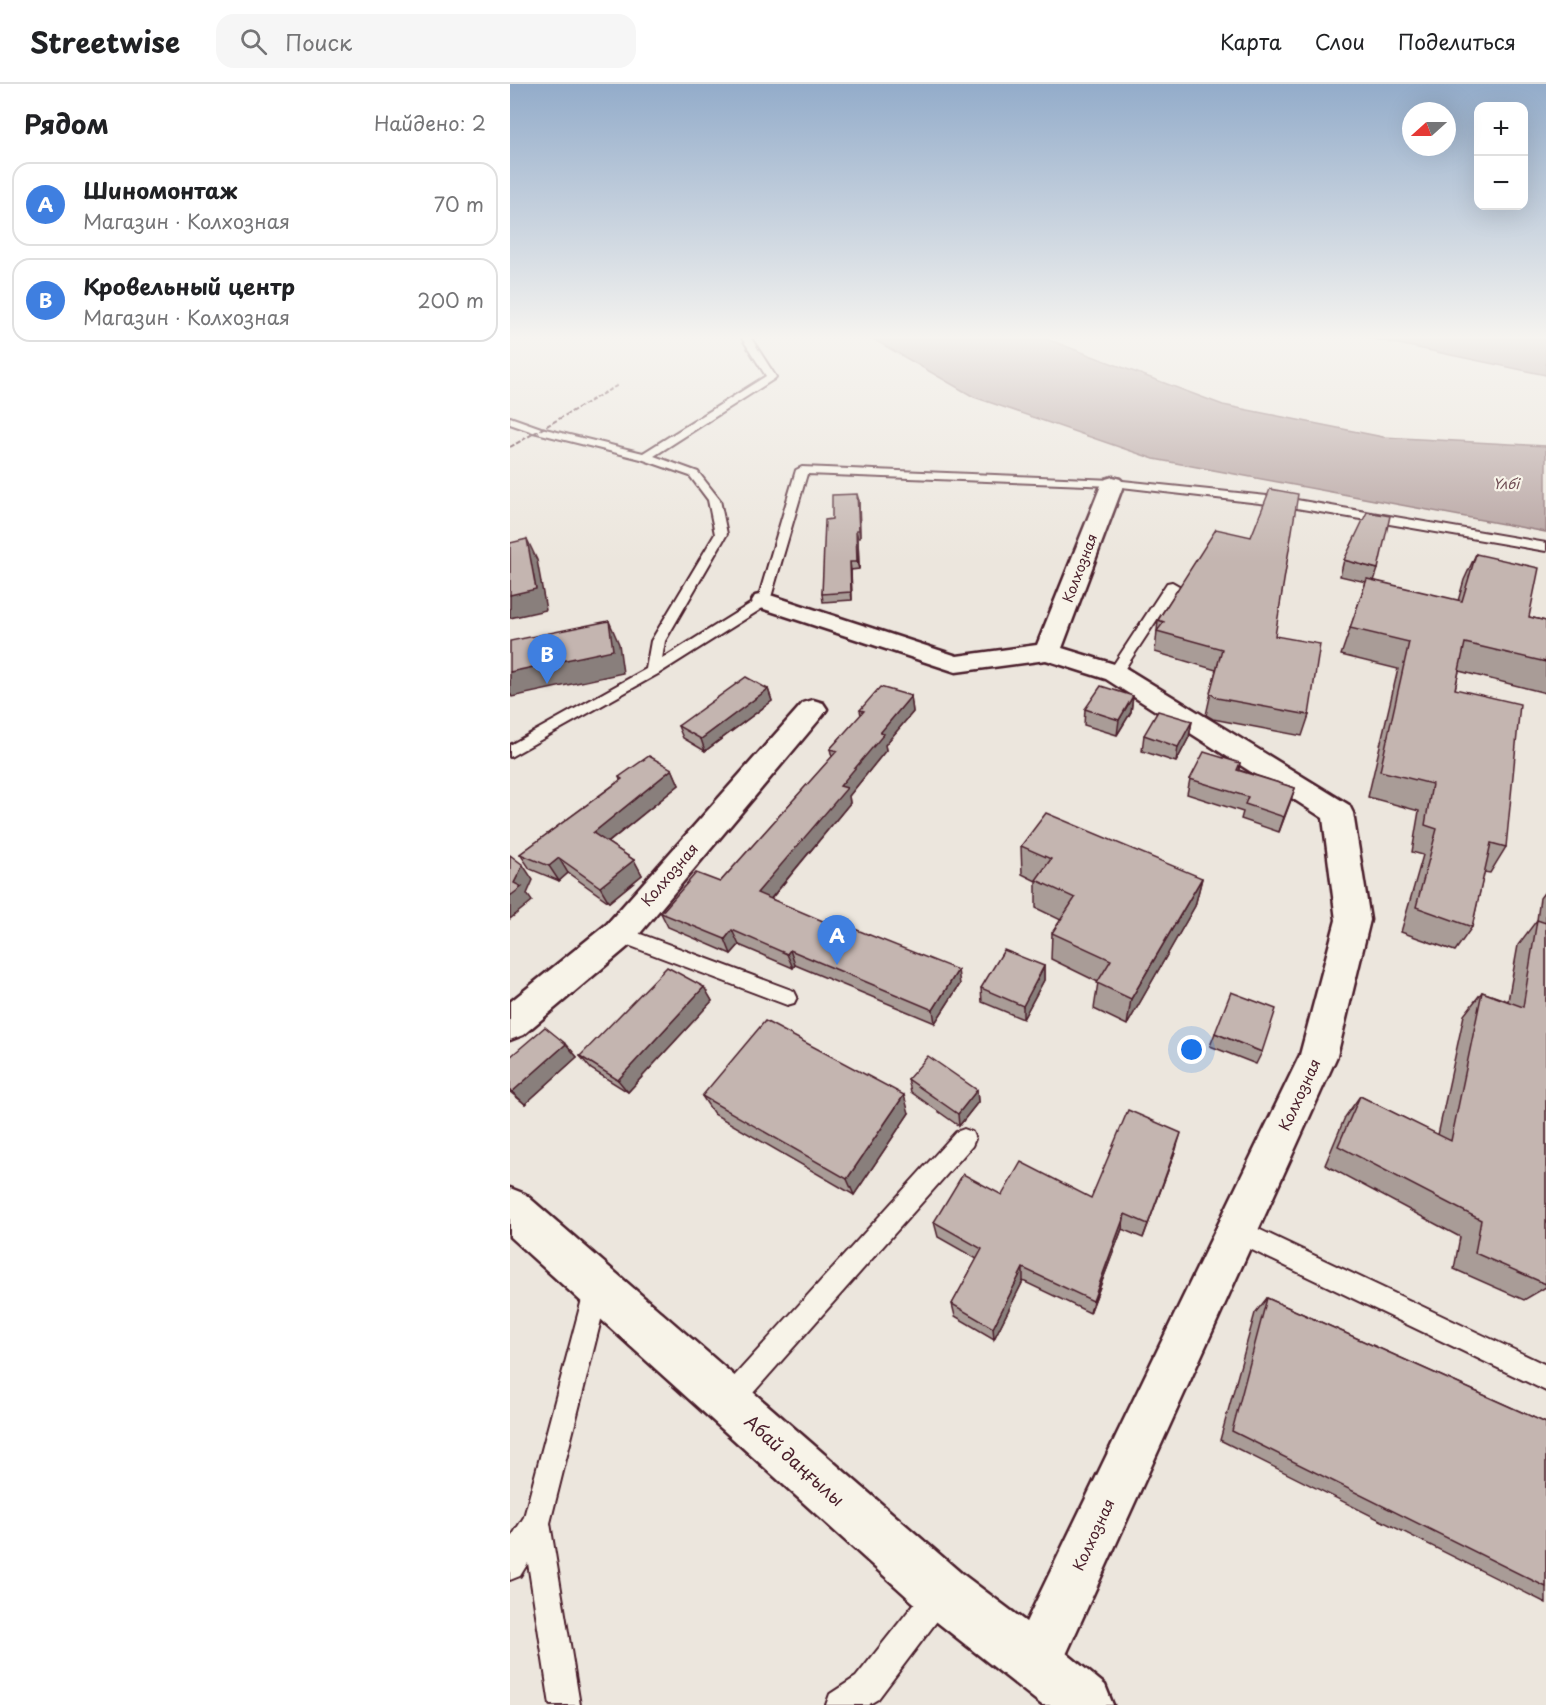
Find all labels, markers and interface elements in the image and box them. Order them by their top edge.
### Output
search box [216,14,636,68]
text: Streetwise [30,20,180,63]
icon: search [237,25,270,58]
text: Поиск [285,25,352,58]
text: Карта [1220,25,1282,57]
text: Слои [1315,25,1365,57]
text: Поделиться [1398,25,1516,57]
north arrow [1402,102,1456,156]
map controls [1474,102,1528,210]
button: + [1474,102,1528,156]
text: Рядом [24,104,109,143]
text: Найдено: 2 [374,108,486,138]
button: − [1474,156,1528,210]
text: Шиномонтаж [83,173,237,206]
text: A [38,189,53,219]
text: 70 m [434,189,484,219]
text: Магазин · Колхозная [83,206,290,236]
text: Кровельный центр [83,269,295,302]
text: B [39,285,52,315]
text: 200 m [417,285,484,315]
text: Магазин · Колхозная [83,302,290,332]
water label: Үлбі [1493,473,1521,494]
street label: Колхозная [1057,530,1102,605]
pin: B [528,634,567,684]
street label: Колхозная [635,837,703,911]
pin: A [818,916,856,965]
your location [1177,1035,1206,1064]
street label: Колхозная [1272,1055,1325,1134]
street label: Абай даңғылы [739,1408,851,1512]
street label: Колхозная [1066,1495,1119,1574]

